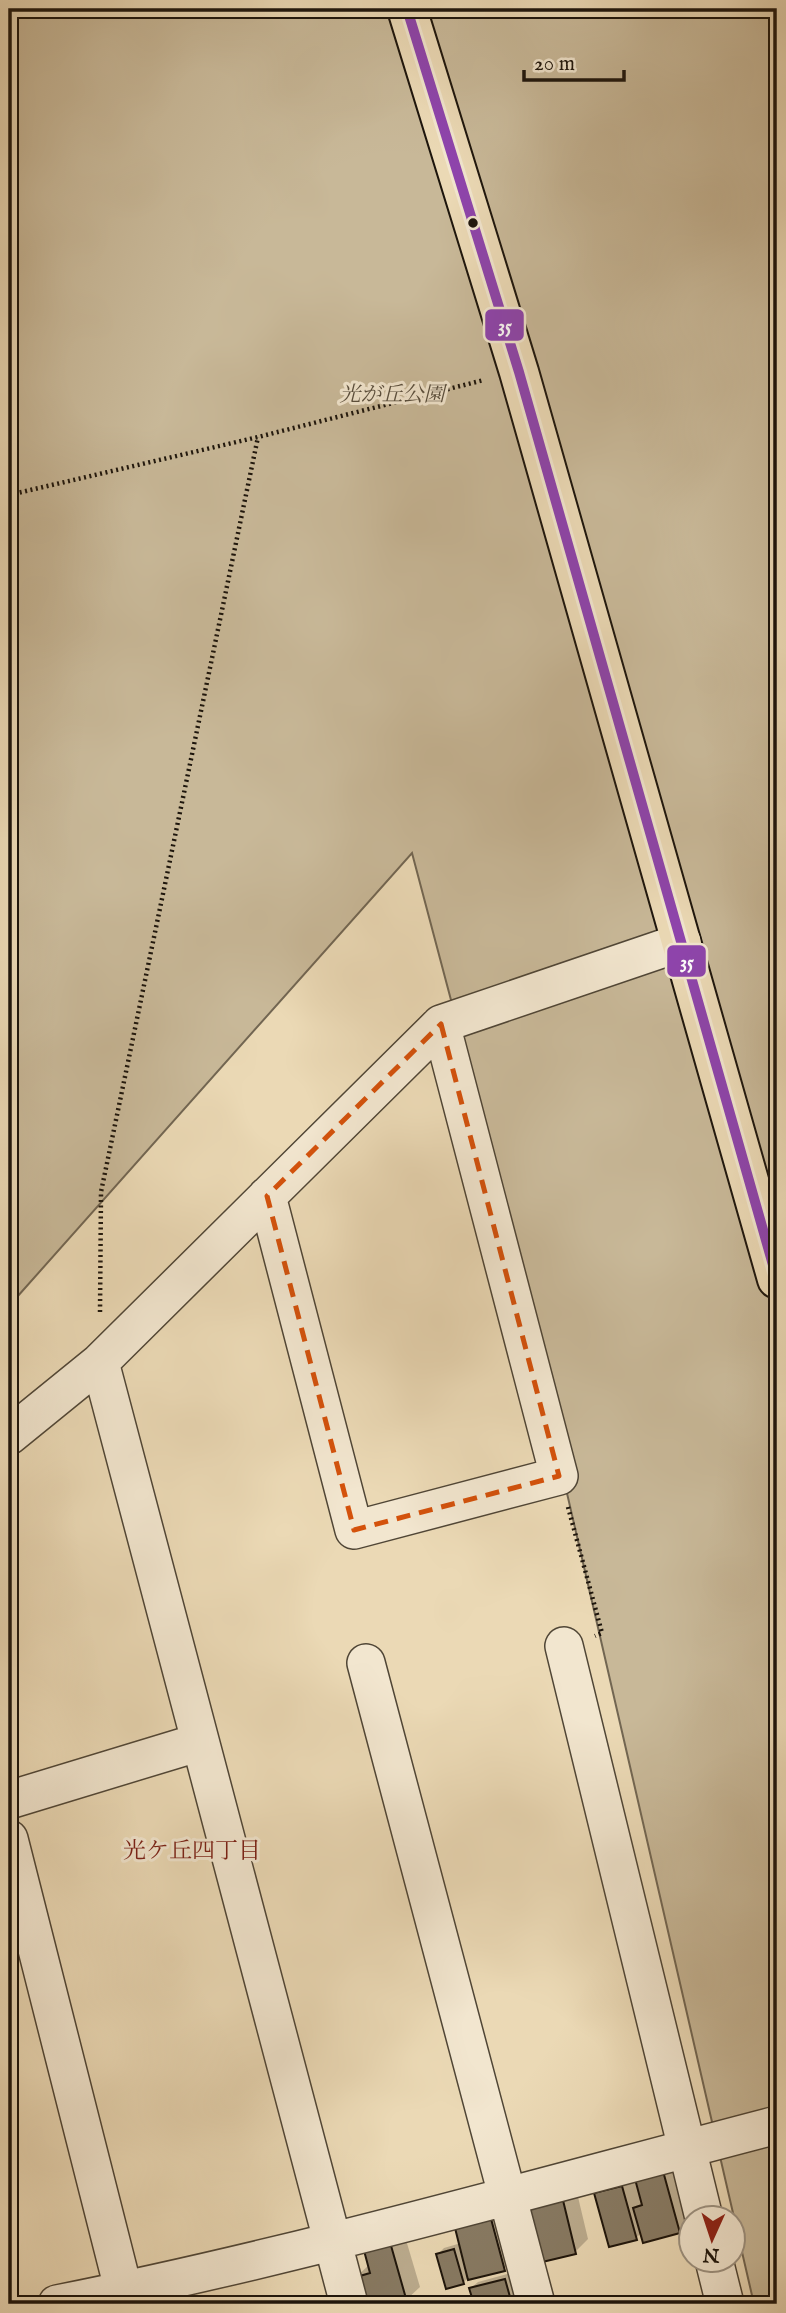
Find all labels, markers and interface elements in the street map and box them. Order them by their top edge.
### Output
scale bar [524,38,623,82]
text: 20 m [534,51,575,78]
unlabelled marker [466,216,480,230]
line badge: 35 [484,308,525,342]
text: 35 [498,315,512,339]
park label: 光が丘公園 [340,382,447,409]
line badge: 35 [666,944,707,978]
text: 35 [680,951,694,975]
district label: 光ケ丘四丁目 [123,1837,261,1866]
north arrow [678,2204,748,2274]
text: N [702,2242,721,2266]

